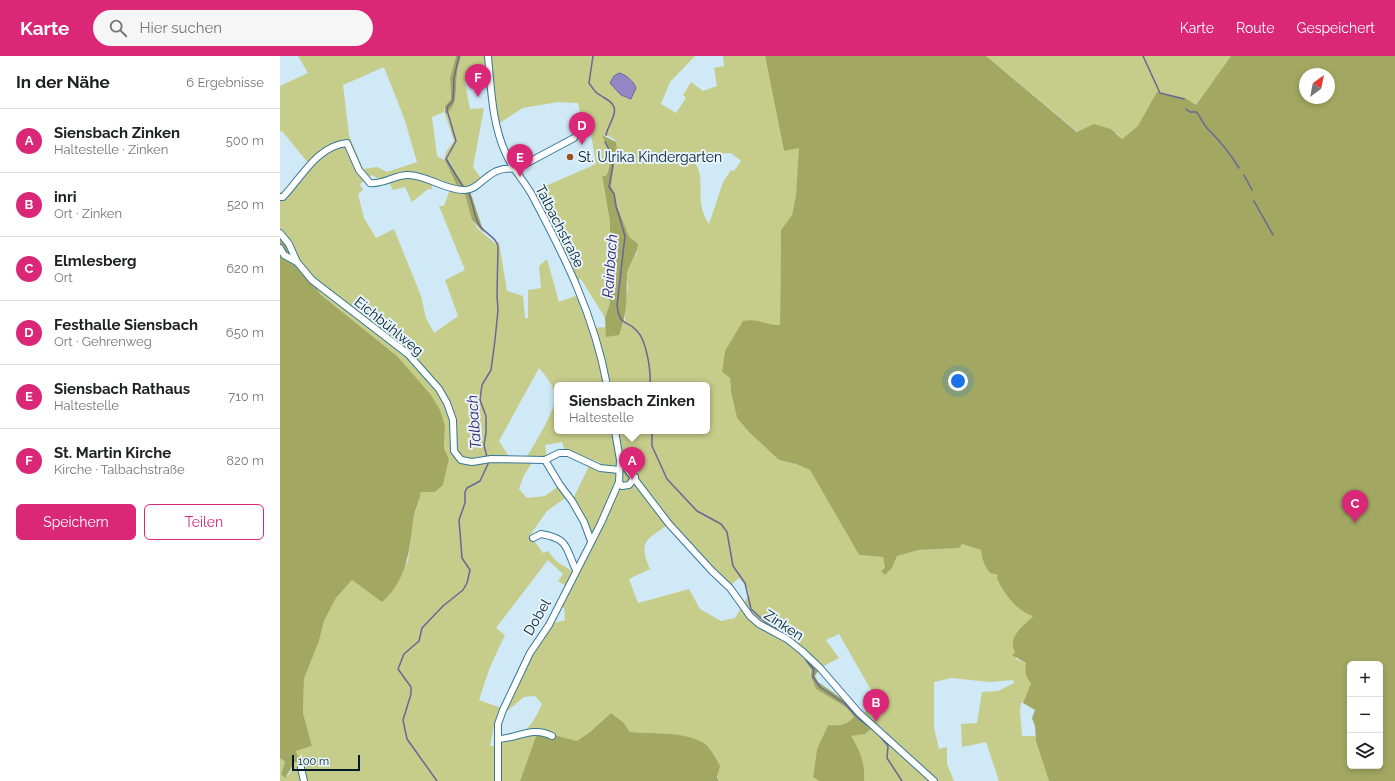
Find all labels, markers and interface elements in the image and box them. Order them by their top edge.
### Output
search box [93,10,373,46]
text: Karte [20,17,69,39]
icon: search [107,17,129,39]
text: Hier suchen [139,19,222,37]
text: Karte [1180,20,1214,36]
text: Route [1236,20,1274,36]
text: Gespeichert [1296,20,1375,36]
pin: F [465,64,491,97]
north arrow [1299,68,1335,104]
text: In der Nähe [16,72,110,92]
text: 6 Ergebnisse [186,75,264,90]
pin: D [569,112,595,145]
text: Siensbach Zinken [54,124,180,142]
text: A [25,133,33,148]
text: 500 m [226,133,264,148]
text: Haltestelle · Zinken [54,142,168,157]
pin: E [507,144,533,177]
place label: St. Ulrika Kindergarten [578,149,722,165]
marker: St. Ulrika Kindergarten [565,152,575,162]
street label: Talbachstraße [532,182,588,270]
text: inri [54,188,77,206]
text: B [25,197,33,212]
text: 520 m [227,197,264,212]
text: Ort · Zinken [54,206,122,221]
water label: Rainbach [599,233,621,299]
text: Elmlesberg [54,252,137,270]
text: C [25,261,33,276]
text: 620 m [226,261,264,276]
text: Ort [54,270,73,285]
street label: Eichbühlweg [351,293,427,359]
text: Festhalle Siensbach [54,316,198,334]
text: D [24,325,34,340]
text: 650 m [226,325,264,340]
text: Ort · Gehrenweg [54,334,152,349]
your location [948,371,968,391]
text: Siensbach Rathaus [54,380,190,398]
popup [554,382,710,434]
text: E [25,389,33,404]
text: 710 m [228,389,264,404]
text: Siensbach Zinken [569,392,695,410]
water label: Talbach [463,394,485,450]
text: Haltestelle [54,398,119,413]
text: Haltestelle [569,410,634,425]
text: St. Martin Kirche [54,444,171,462]
pin: A [619,447,645,480]
text: F [25,453,33,468]
text: 820 m [226,453,264,468]
text: Kirche · Talbachstraße [54,462,185,477]
pin: C [1342,490,1368,523]
button: Speichern [16,504,136,540]
button: Teilen [144,504,264,540]
street label: Dobel [520,596,554,638]
street label: Zinken [761,606,807,644]
map controls [1347,661,1383,769]
button: + [1347,661,1383,697]
pin: B [863,689,889,722]
button: − [1347,697,1383,733]
button: layers [1347,733,1383,769]
scale bar [292,753,360,772]
text: 100 m [298,755,329,768]

